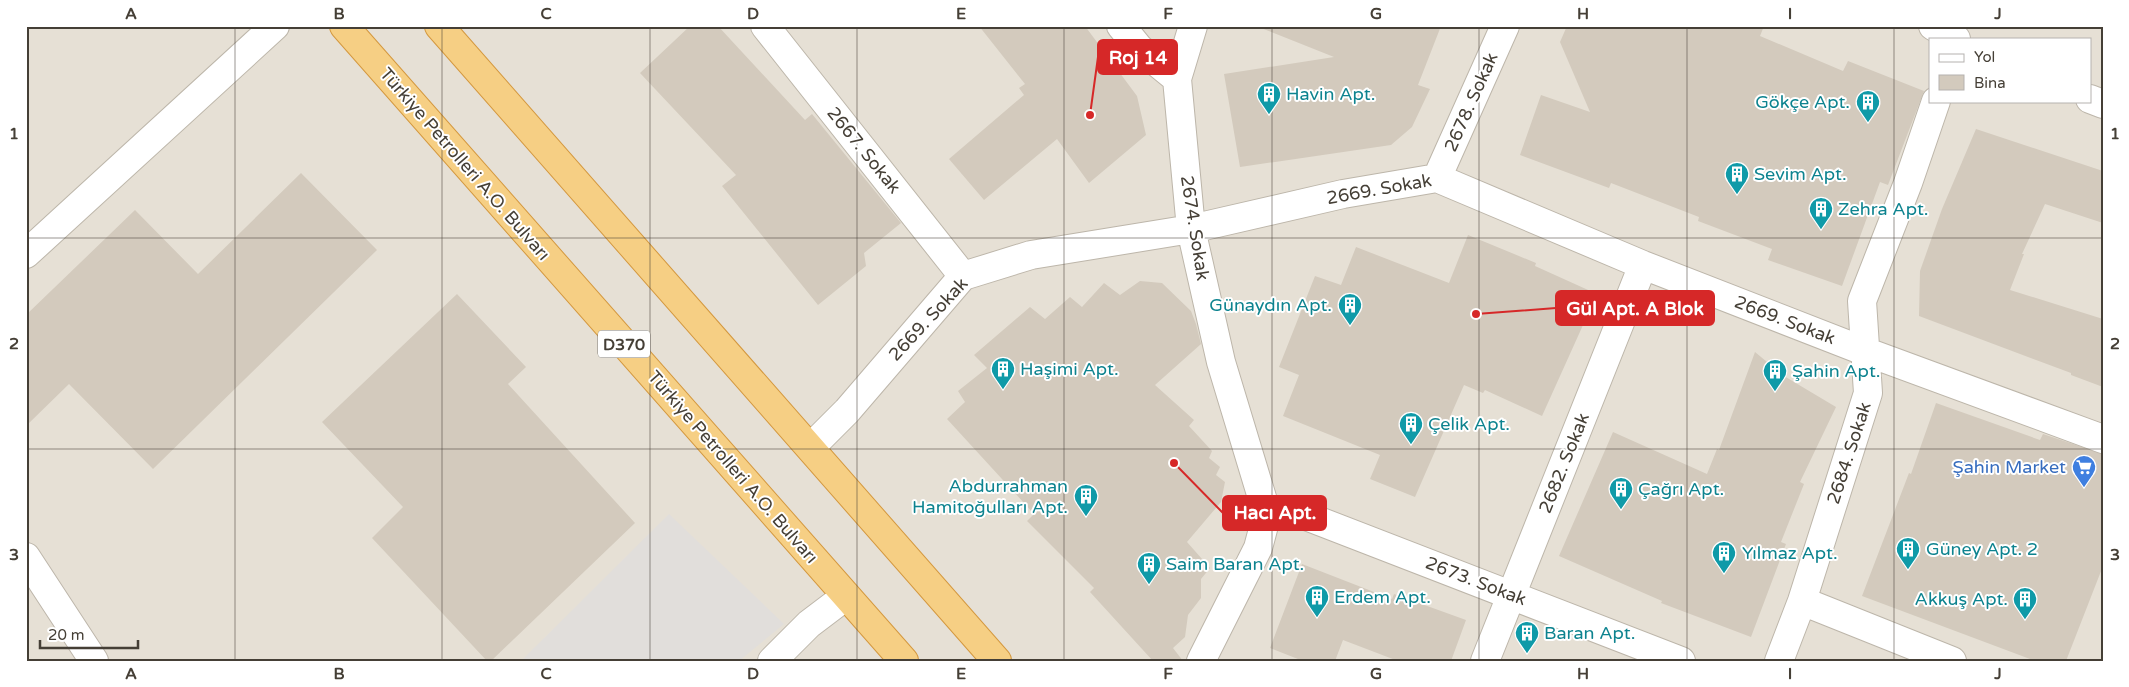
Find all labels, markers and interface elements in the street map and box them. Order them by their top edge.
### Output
text: A [125,4,137,24]
text: B [333,4,345,24]
text: C [540,4,552,24]
text: D [747,4,759,24]
text: E [956,4,966,24]
text: F [1163,4,1173,24]
text: G [1370,4,1382,24]
text: H [1577,4,1589,24]
text: I [1788,4,1792,24]
text: J [1993,4,2002,24]
legend [1929,38,2092,102]
callout: Roj 14 [1098,40,1177,74]
text: Roj 14 [1109,47,1167,70]
text: Yol [1974,48,1995,66]
street label: 2678. Sokak [1439,49,1503,155]
street label: Türkiye Petrolleri A.O. Bulvarı [375,63,555,265]
text: Bina [1974,74,2006,92]
building icon: Havin Apt. [1256,81,1282,115]
place label: Havin Apt. [1286,83,1375,105]
building icon: Gökçe Apt. [1855,89,1881,123]
place label: Gökçe Apt. [1755,91,1850,113]
street label: 2667. Sokak [822,102,906,198]
text: 1 [9,124,19,144]
text: 1 [2110,124,2120,144]
building icon: Sevim Apt. [1724,161,1750,195]
place label: Sevim Apt. [1754,163,1847,185]
street label: 2669. Sokak [1325,169,1433,209]
street label: 2674. Sokak [1176,174,1214,282]
building icon: Zehra Apt. [1808,196,1834,230]
place label: Zehra Apt. [1838,198,1929,220]
street label: 2669. Sokak [884,273,972,365]
callout: Gül Apt. A Blok [1556,291,1714,325]
street label: 2669. Sokak [1731,291,1839,349]
building icon: Günaydın Apt. [1337,292,1363,326]
place label: Günaydın Apt. [1209,294,1332,316]
text: Gül Apt. A Blok [1566,298,1704,321]
road number: D370 [598,330,650,358]
text: 2 [9,334,19,354]
text: 2 [2110,334,2120,354]
building icon: Haşimi Apt. [990,356,1016,390]
place label: Haşimi Apt. [1020,358,1119,380]
building icon: Şahin Apt. [1762,358,1788,392]
place label: Şahin Apt. [1792,360,1880,382]
street label: Türkiye Petrolleri A.O. Bulvarı [643,366,823,568]
street label: 2684. Sokak [1822,399,1876,507]
street label: 2682. Sokak [1534,409,1594,516]
building icon: Çelik Apt. [1398,411,1424,445]
place label: Çelik Apt. [1428,413,1510,435]
supermarket icon: Şahin Market [2071,454,2097,488]
place label: Şahin Market [1953,456,2066,478]
place label: Abdurrahman Hamitoğulları Apt. [912,475,1068,518]
building icon: Çağrı Apt. [1608,476,1634,510]
place label: Çağrı Apt. [1638,478,1724,500]
building icon: Abdurrahman Hamitoğulları Apt. [1073,483,1099,517]
callout: Hacı Apt. [1223,496,1326,530]
text: Hacı Apt. [1234,502,1317,525]
building icon: Güney Apt. 2 [1895,536,1921,570]
place label: Güney Apt. 2 [1926,538,2038,560]
building icon: Yılmaz Apt. [1711,540,1737,574]
place label: Yılmaz Apt. [1742,542,1838,564]
text: 3 [9,545,19,565]
text: 3 [2110,545,2120,565]
building icon: Saim Baran Apt. [1136,551,1162,585]
street label: 2673. Sokak [1422,552,1530,610]
place label: Saim Baran Apt. [1166,553,1304,575]
building icon: Erdem Apt. [1304,584,1330,618]
place label: Erdem Apt. [1334,586,1431,608]
building icon: Akkuş Apt. [2012,586,2038,620]
place label: Akkuş Apt. [1915,588,2008,610]
scale bar [40,617,138,649]
building icon: Baran Apt. [1514,620,1540,654]
place label: Baran Apt. [1544,622,1635,644]
text: 20 m [48,626,85,644]
text: A [125,664,137,684]
text: B [333,664,345,684]
text: C [540,664,552,684]
text: D [747,664,759,684]
text: E [956,664,966,684]
text: F [1163,664,1173,684]
text: G [1370,664,1382,684]
text: H [1577,664,1589,684]
text: I [1788,664,1792,684]
text: J [1993,664,2002,684]

